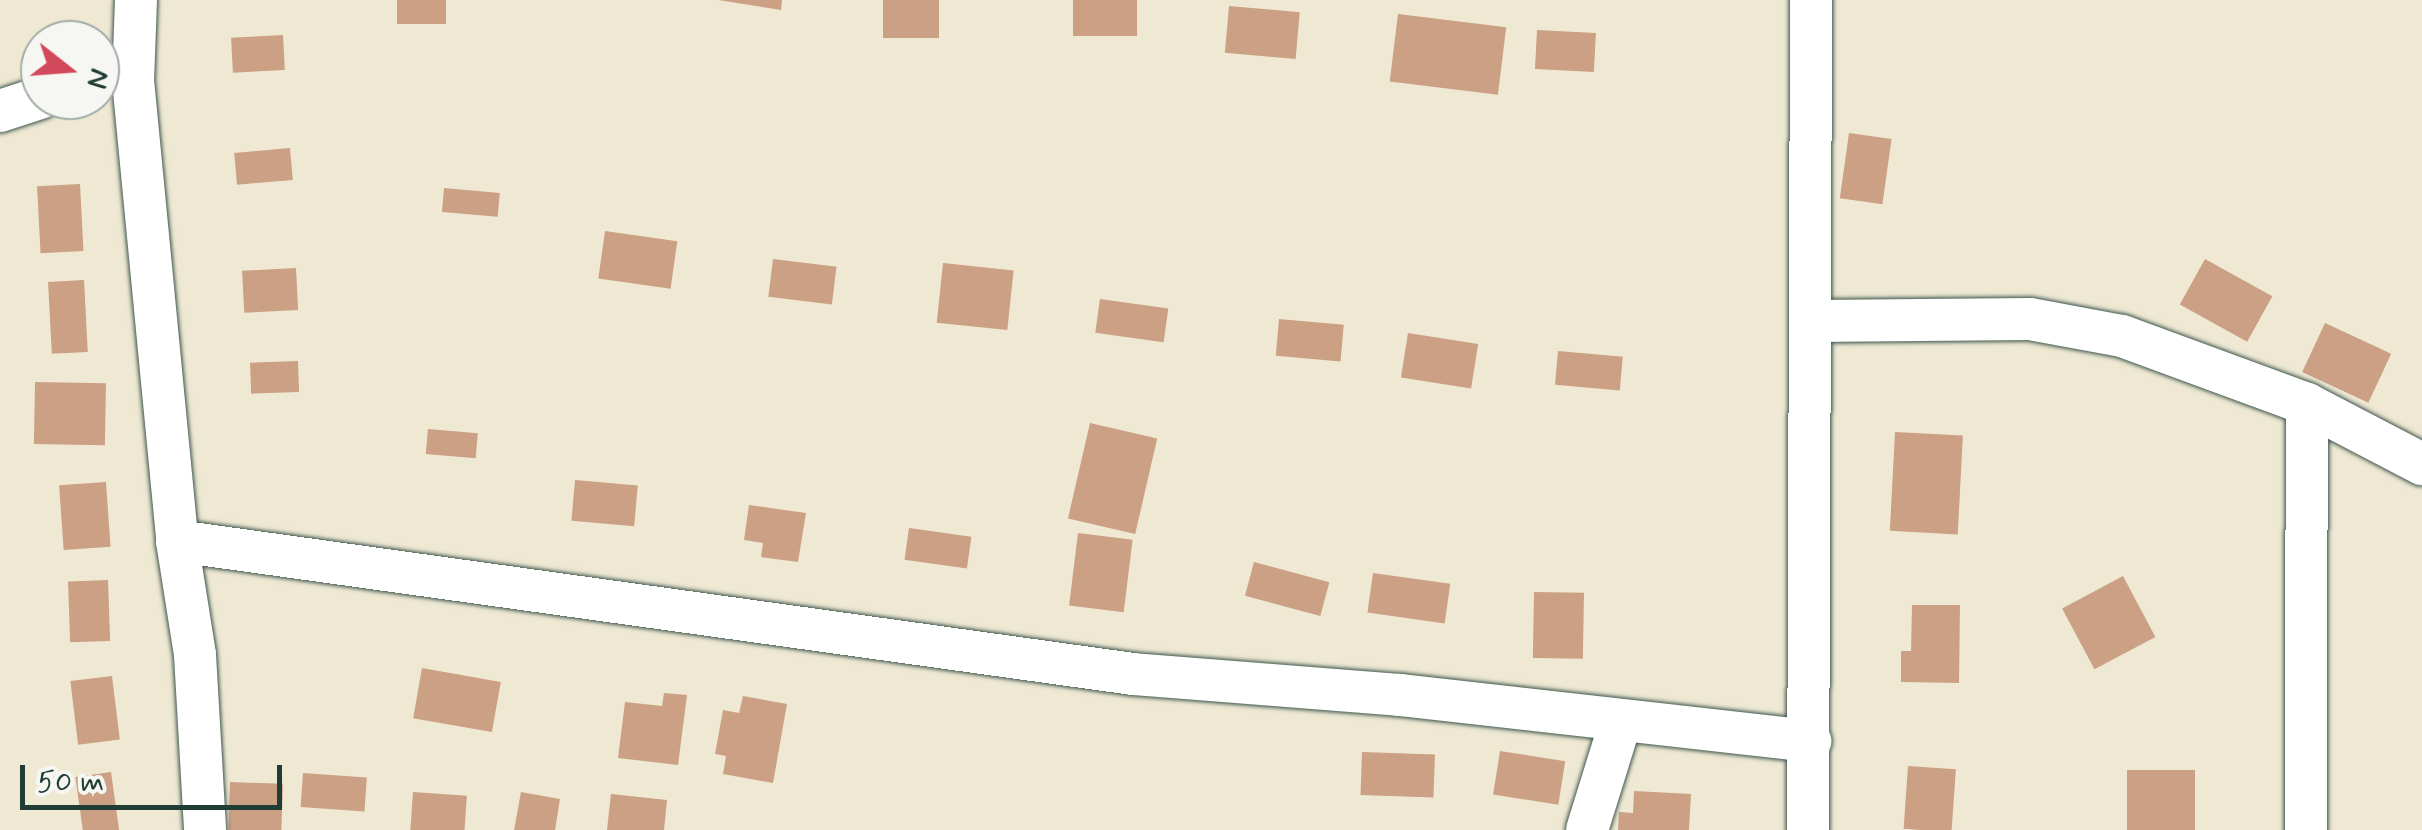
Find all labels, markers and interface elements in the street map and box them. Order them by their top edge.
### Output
north arrow [20,20,120,120]
text: N [77,64,118,93]
scale bar [25,745,288,807]
text: 50 m [37,763,104,802]

